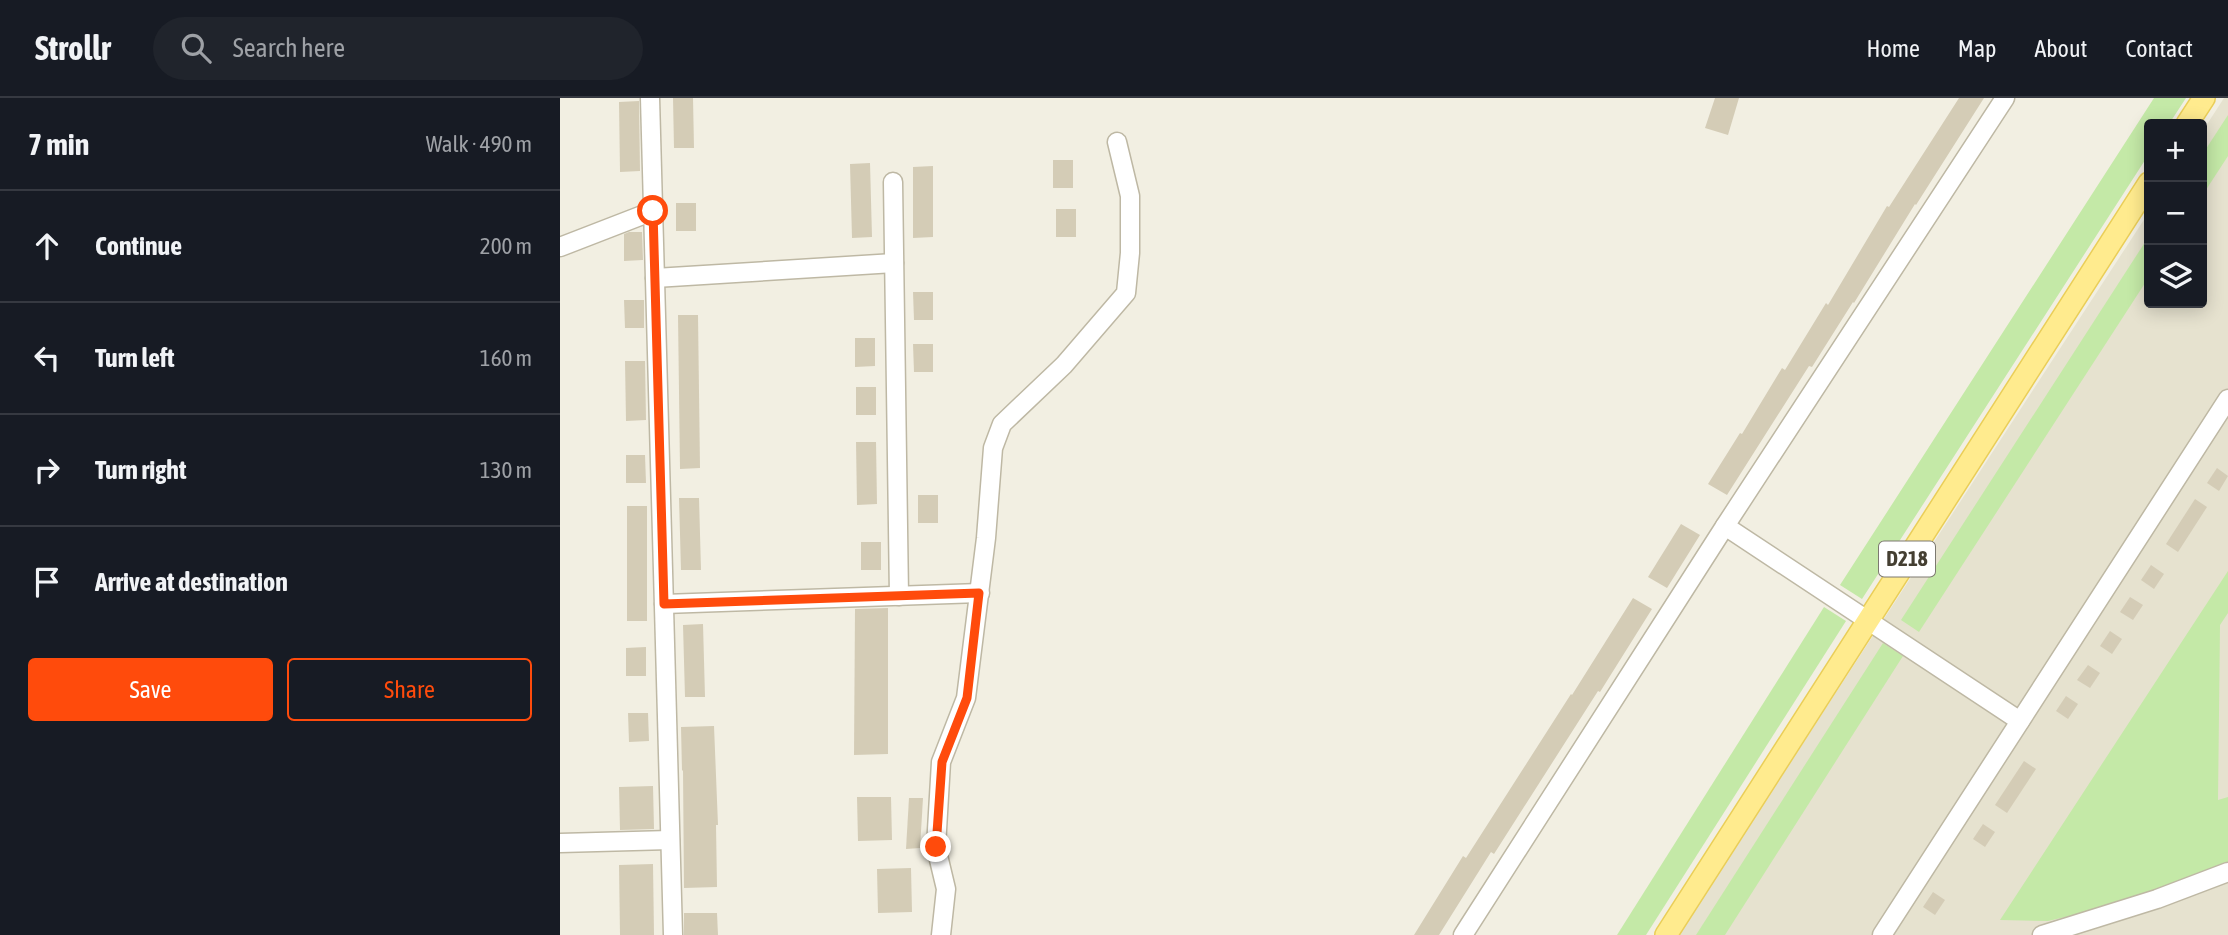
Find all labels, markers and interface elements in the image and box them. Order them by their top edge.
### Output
search box [153,17,643,80]
text: Strollr [35,29,111,67]
icon: search [177,29,215,67]
text: Search here [233,33,345,63]
text: Home [1866,35,1920,62]
text: Map [1958,35,1996,62]
text: About [2034,35,2087,62]
text: Contact [2125,35,2193,62]
map controls [2144,119,2207,308]
button: + [2144,119,2207,182]
text: 7 min [28,127,89,161]
text: Walk · 490 m [426,131,532,157]
button: − [2144,182,2207,245]
route start [637,195,668,226]
icon: ahead [28,227,66,265]
text: Continue [95,231,182,261]
text: 200 m [480,233,532,259]
button: layers [2144,245,2207,308]
icon: left [28,339,66,377]
text: Turn left [95,343,175,373]
text: 160 m [480,345,532,371]
icon: right [28,451,66,489]
text: Turn right [95,455,186,485]
text: 130 m [480,457,532,483]
road number: D218 [1879,542,1935,576]
icon: arrive [28,563,66,601]
text: Arrive at destination [95,567,288,597]
button: Save [28,658,273,721]
button: Share [287,658,532,721]
route end [920,831,951,862]

